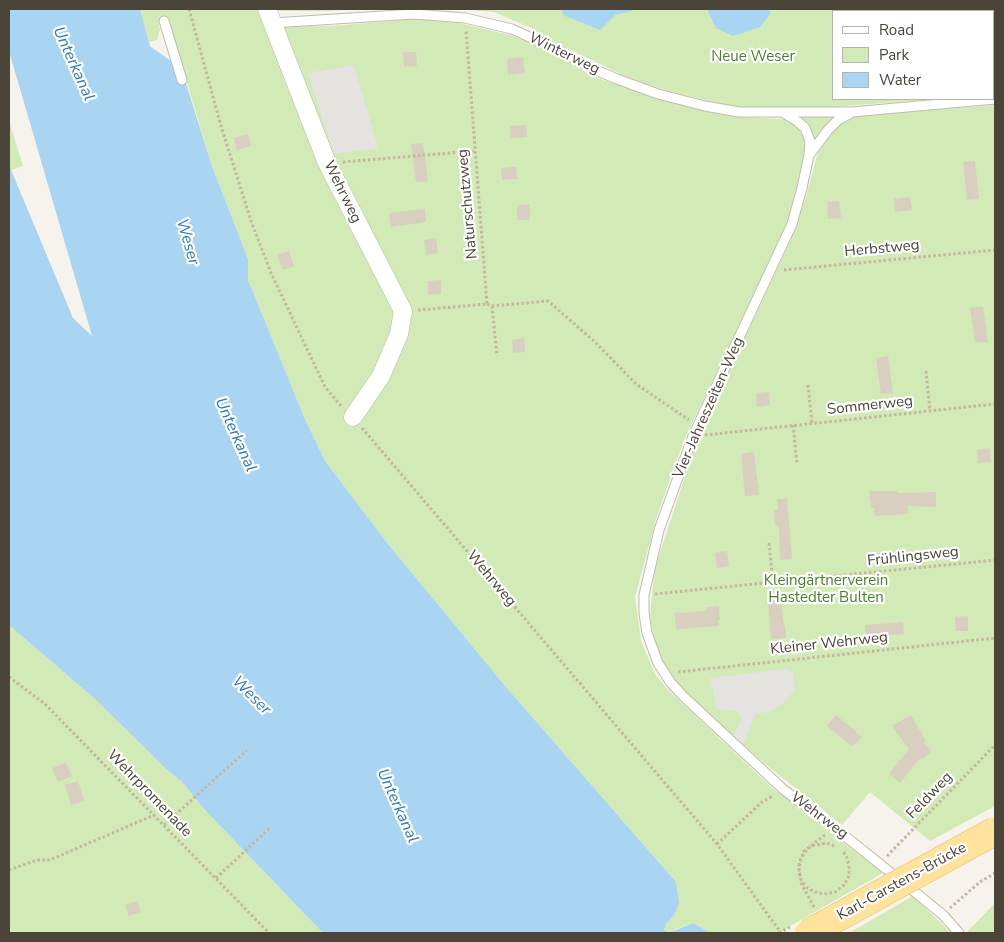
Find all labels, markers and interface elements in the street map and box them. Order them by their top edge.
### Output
legend [832,10,994,100]
text: Road [879,20,914,40]
water label: Unterkanal [48,24,98,104]
street label: Winterweg [526,29,602,79]
text: Park [879,45,909,65]
park label: Neue Weser [711,48,795,66]
text: Water [879,70,921,90]
street label: Naturschutzweg [454,148,482,260]
street label: Wehrweg [319,158,365,226]
water label: Weser [171,217,203,267]
street label: Herbstweg [844,237,920,261]
street label: Vier-Jahreszeiten-Weg [670,335,748,481]
street label: Sommerweg [826,393,914,419]
water label: Unterkanal [210,395,260,475]
street label: Frühlingsweg [866,543,960,571]
street label: Wehrweg [462,547,520,611]
park label: Kleingärtnerverein Hastedter Bulten [764,572,888,607]
street label: Kleiner Wehrweg [769,629,889,659]
water label: Weser [228,673,274,719]
street label: Wehrpromenade [103,747,195,841]
water label: Unterkanal [372,766,422,846]
street label: Feldweg [903,769,957,823]
street label: Wehrweg [787,789,851,843]
street label: Karl-Carstens-Brücke [834,839,970,925]

